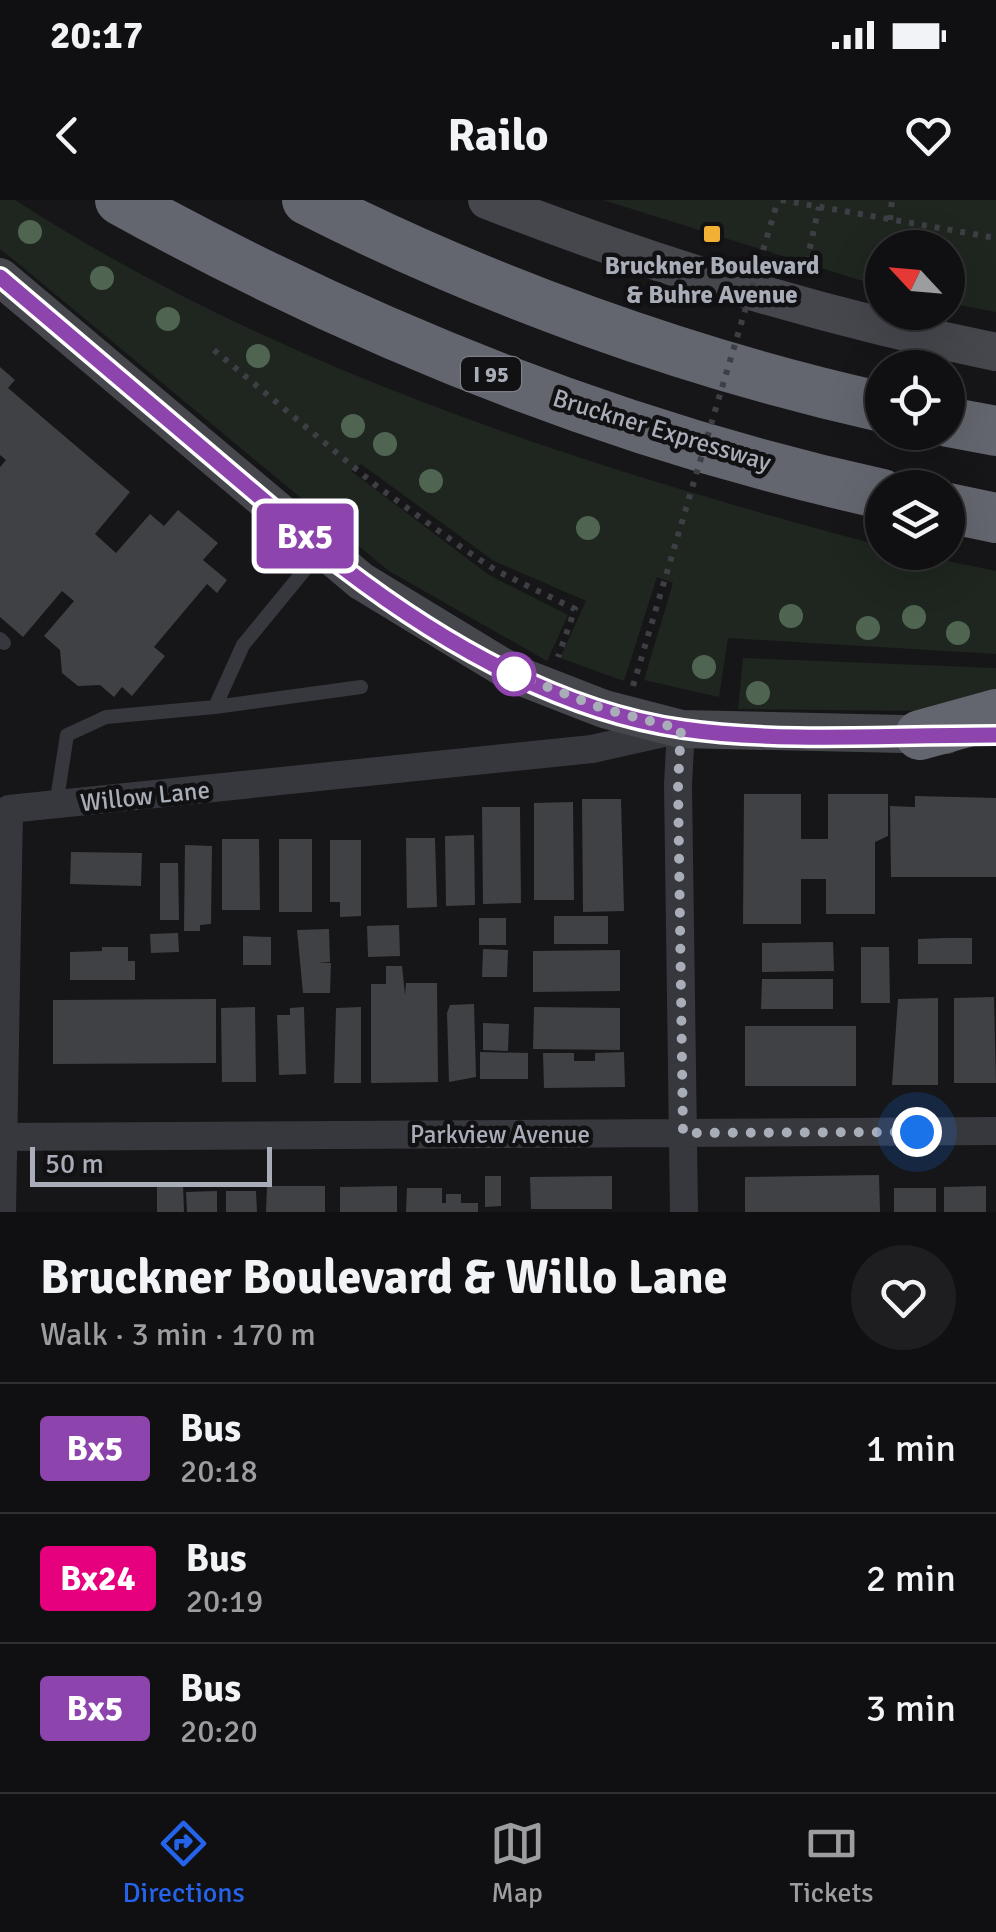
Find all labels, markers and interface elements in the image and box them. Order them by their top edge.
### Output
text: 20:17 [50,12,143,59]
icon: back [40,108,95,163]
text: Railo [447,108,549,163]
icon: heart [901,108,956,163]
marker: Bruckner Boulevard & Buhre Avenue [701,223,723,245]
north arrow [865,230,965,330]
map controls [865,230,965,570]
place label: Bruckner Boulevard & Buhre Avenue [605,250,820,310]
button: locate [865,350,965,450]
road number: I 95 [461,357,521,391]
street label: Bruckner Expressway [549,382,775,478]
button: layers [865,470,965,570]
line badge: Bx5 [248,504,362,568]
text: Bx5 [277,515,333,558]
unlabelled marker [493,653,535,695]
street label: Willow Lane [79,774,211,818]
your location [892,1107,942,1157]
street label: Parkview Avenue [410,1119,590,1150]
scale bar [30,1142,272,1186]
text: 50 m [45,1147,104,1181]
button: heart [851,1245,956,1350]
text: Bruckner Boulevard & Willo Lane [40,1248,728,1307]
text: Walk · 3 min · 170 m [40,1315,316,1354]
text: Bus [180,1405,241,1452]
text: 1 min [866,1425,956,1472]
text: Bx5 [67,1427,123,1470]
text: 20:18 [180,1452,258,1491]
text: Bus [186,1535,247,1582]
text: 2 min [866,1555,956,1602]
text: Bx24 [60,1557,136,1600]
text: 20:19 [186,1582,263,1621]
text: Bus [180,1665,241,1712]
text: 3 min [866,1685,956,1732]
text: Bx5 [67,1687,123,1730]
text: 20:20 [180,1712,258,1751]
tab: Directions [122,1816,245,1910]
tab: Map [490,1816,545,1910]
tab: Tickets [789,1816,874,1910]

